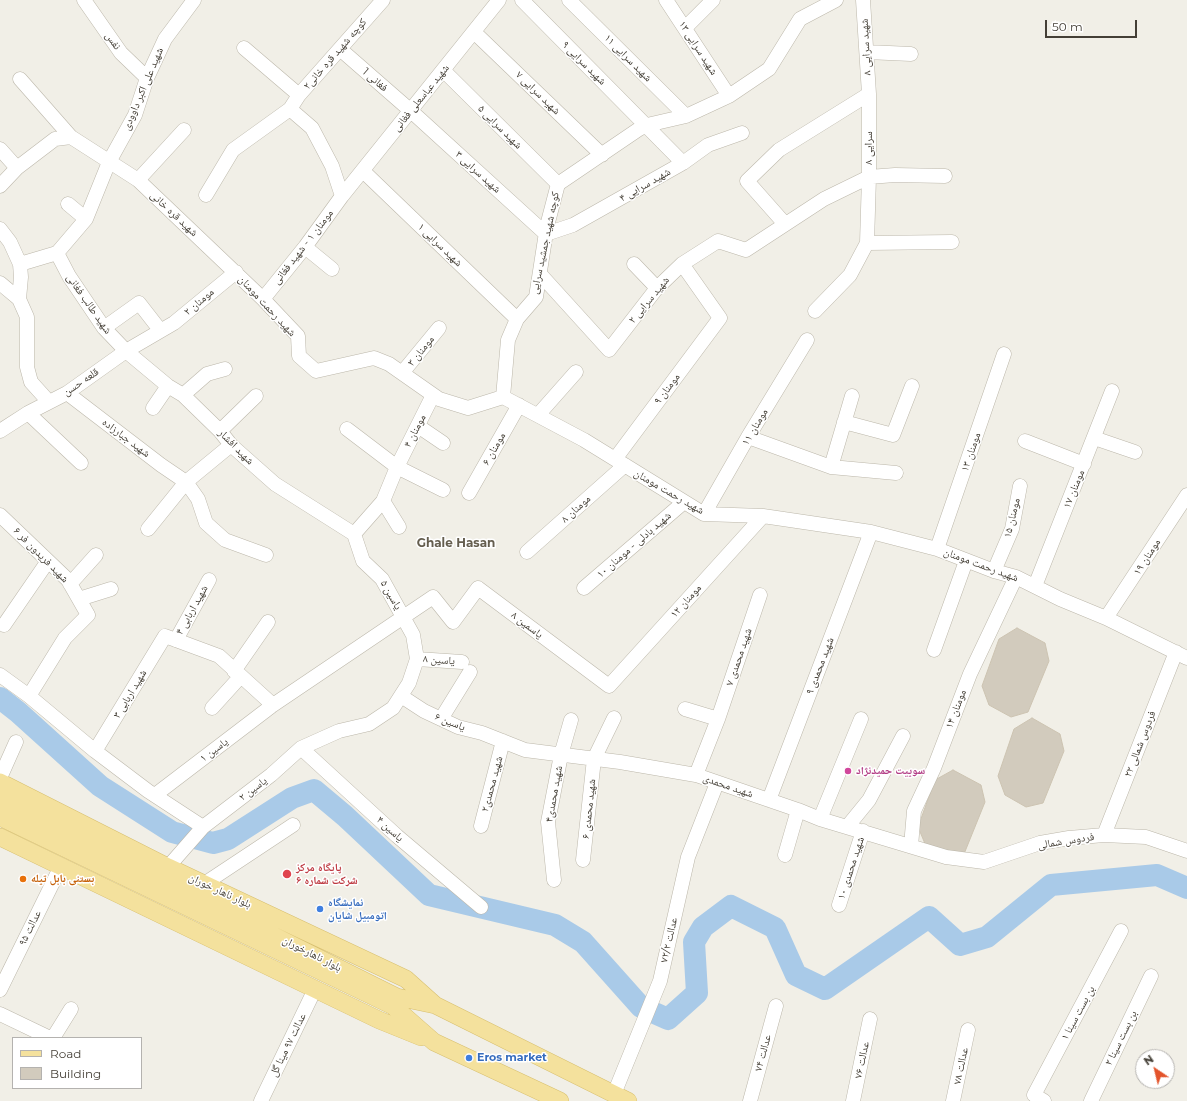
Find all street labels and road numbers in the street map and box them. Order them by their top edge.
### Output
street label: کوچه شهید قره خانی۲ [301,16,369,92]
street label: شهید سرایی ۱۳ [676,18,720,78]
street label: شهید سرایی ۸ [858,18,874,76]
street label: نفس [102,30,124,52]
street label: شهید سرایی ۱۱ [601,31,655,85]
street label: شهید سرایی ۹ [559,38,609,88]
street label: شهید علی اکبر داوودی [120,46,166,132]
street label: شهید عباسعلی فغانی [390,62,452,134]
street label: فغانی 1 [360,65,390,95]
street label: شهید سرایی ۷ [513,68,563,118]
street label: شهید سرایی ۵ [475,102,525,152]
street label: سرایی ۸ [862,131,876,165]
street label: شهید سرایی ۳ [452,148,504,196]
street label: شهید سرایی ۴ [617,165,673,205]
street label: شهید قره خانی [147,189,201,239]
street label: کوچه شهید جمشید سرایی [528,190,562,296]
street label: مومنان ۱ - شهید فغانی [270,207,336,287]
street label: شهید سرایی ۱ [415,220,465,270]
street label: شهید طالب فغانی [63,271,115,337]
street label: شهید رحمت مومنان [235,273,299,339]
street label: شهید سرایی ۲ [626,274,672,326]
street label: ۲ مومنان [181,286,217,318]
street label: مومنان ۳ [405,333,437,369]
street label: قلعه حسن [61,365,101,399]
street label: مومنان ۹ [651,371,683,407]
street label: مومنان ۱۱ [739,406,771,448]
street label: ۴ مومنان [401,412,429,450]
street label: شهید جبارزاده [99,416,153,460]
street label: شهید افشار [215,426,257,468]
street label: مومنان ۶ [479,430,509,468]
street label: مومنان ۱۳ [958,431,984,473]
street label: شهید رحمت مومنان [632,467,706,517]
street label: مومنان ۱۷ [1060,468,1088,510]
street label: مومنان ۸ [558,492,594,526]
street label: مومنان ۱۵ [1001,497,1023,539]
street label: شهید بادلی - مومنان ۱۰ [594,509,674,581]
street label: شهید فریدون فر ۶ [11,525,71,585]
street label: مومنان ۱۹ [1130,536,1164,578]
street label: شهید رحمت مومنان [942,545,1020,585]
street label: یاسین ۵ [377,578,405,612]
street label: مومنان ۱۲ [668,582,704,620]
street label: شهید اربابی ۴ [173,583,211,637]
street label: یاسمین ۸ [508,609,546,641]
street label: شهید محمدی ۷ [723,626,755,688]
street label: ۹ شهید محمدی [803,636,837,696]
street label: یاسین ۸ [423,652,455,668]
street label: شهید اربابی ۳ [110,667,150,721]
street label: مومنان ۱۴ [943,688,969,730]
street label: فردوس شمالی ۲۲ [1121,709,1159,779]
street label: یاسین ۶ [433,710,467,734]
street label: یاسین ۱ [197,735,231,765]
street label: شهید محمدی۲ [478,755,506,813]
street label: شهید محمدی۴ [543,765,565,823]
street label: شهید محمدی [701,771,755,801]
street label: یاسین ۲ [236,774,270,804]
street label: ۶ شهید محمدی [579,778,599,840]
street label: یاسین ۴ [374,813,406,845]
street label: فردوس شمالی [1037,830,1095,852]
street label: ۱۰ شهید محمدی [835,835,867,901]
street label: بلوار ناهار خوران [187,871,253,911]
street label: عدالت ۹۵ [16,908,44,948]
street label: عدالت ۷۲/۲ [657,916,681,964]
street label: بلوار ناهارخوران [280,933,344,975]
street label: ۱ بن بست سینا [1058,984,1098,1042]
street label: ۲ بن بست سینا [1102,1008,1140,1068]
street label: عدالت ۹۷ مینا گل [267,1011,309,1079]
street label: عدالت ۷۴ [752,1033,774,1073]
street label: عدالت ۷۶ [852,1040,872,1080]
street label: ۷۸ عدالت [951,1046,971,1086]

